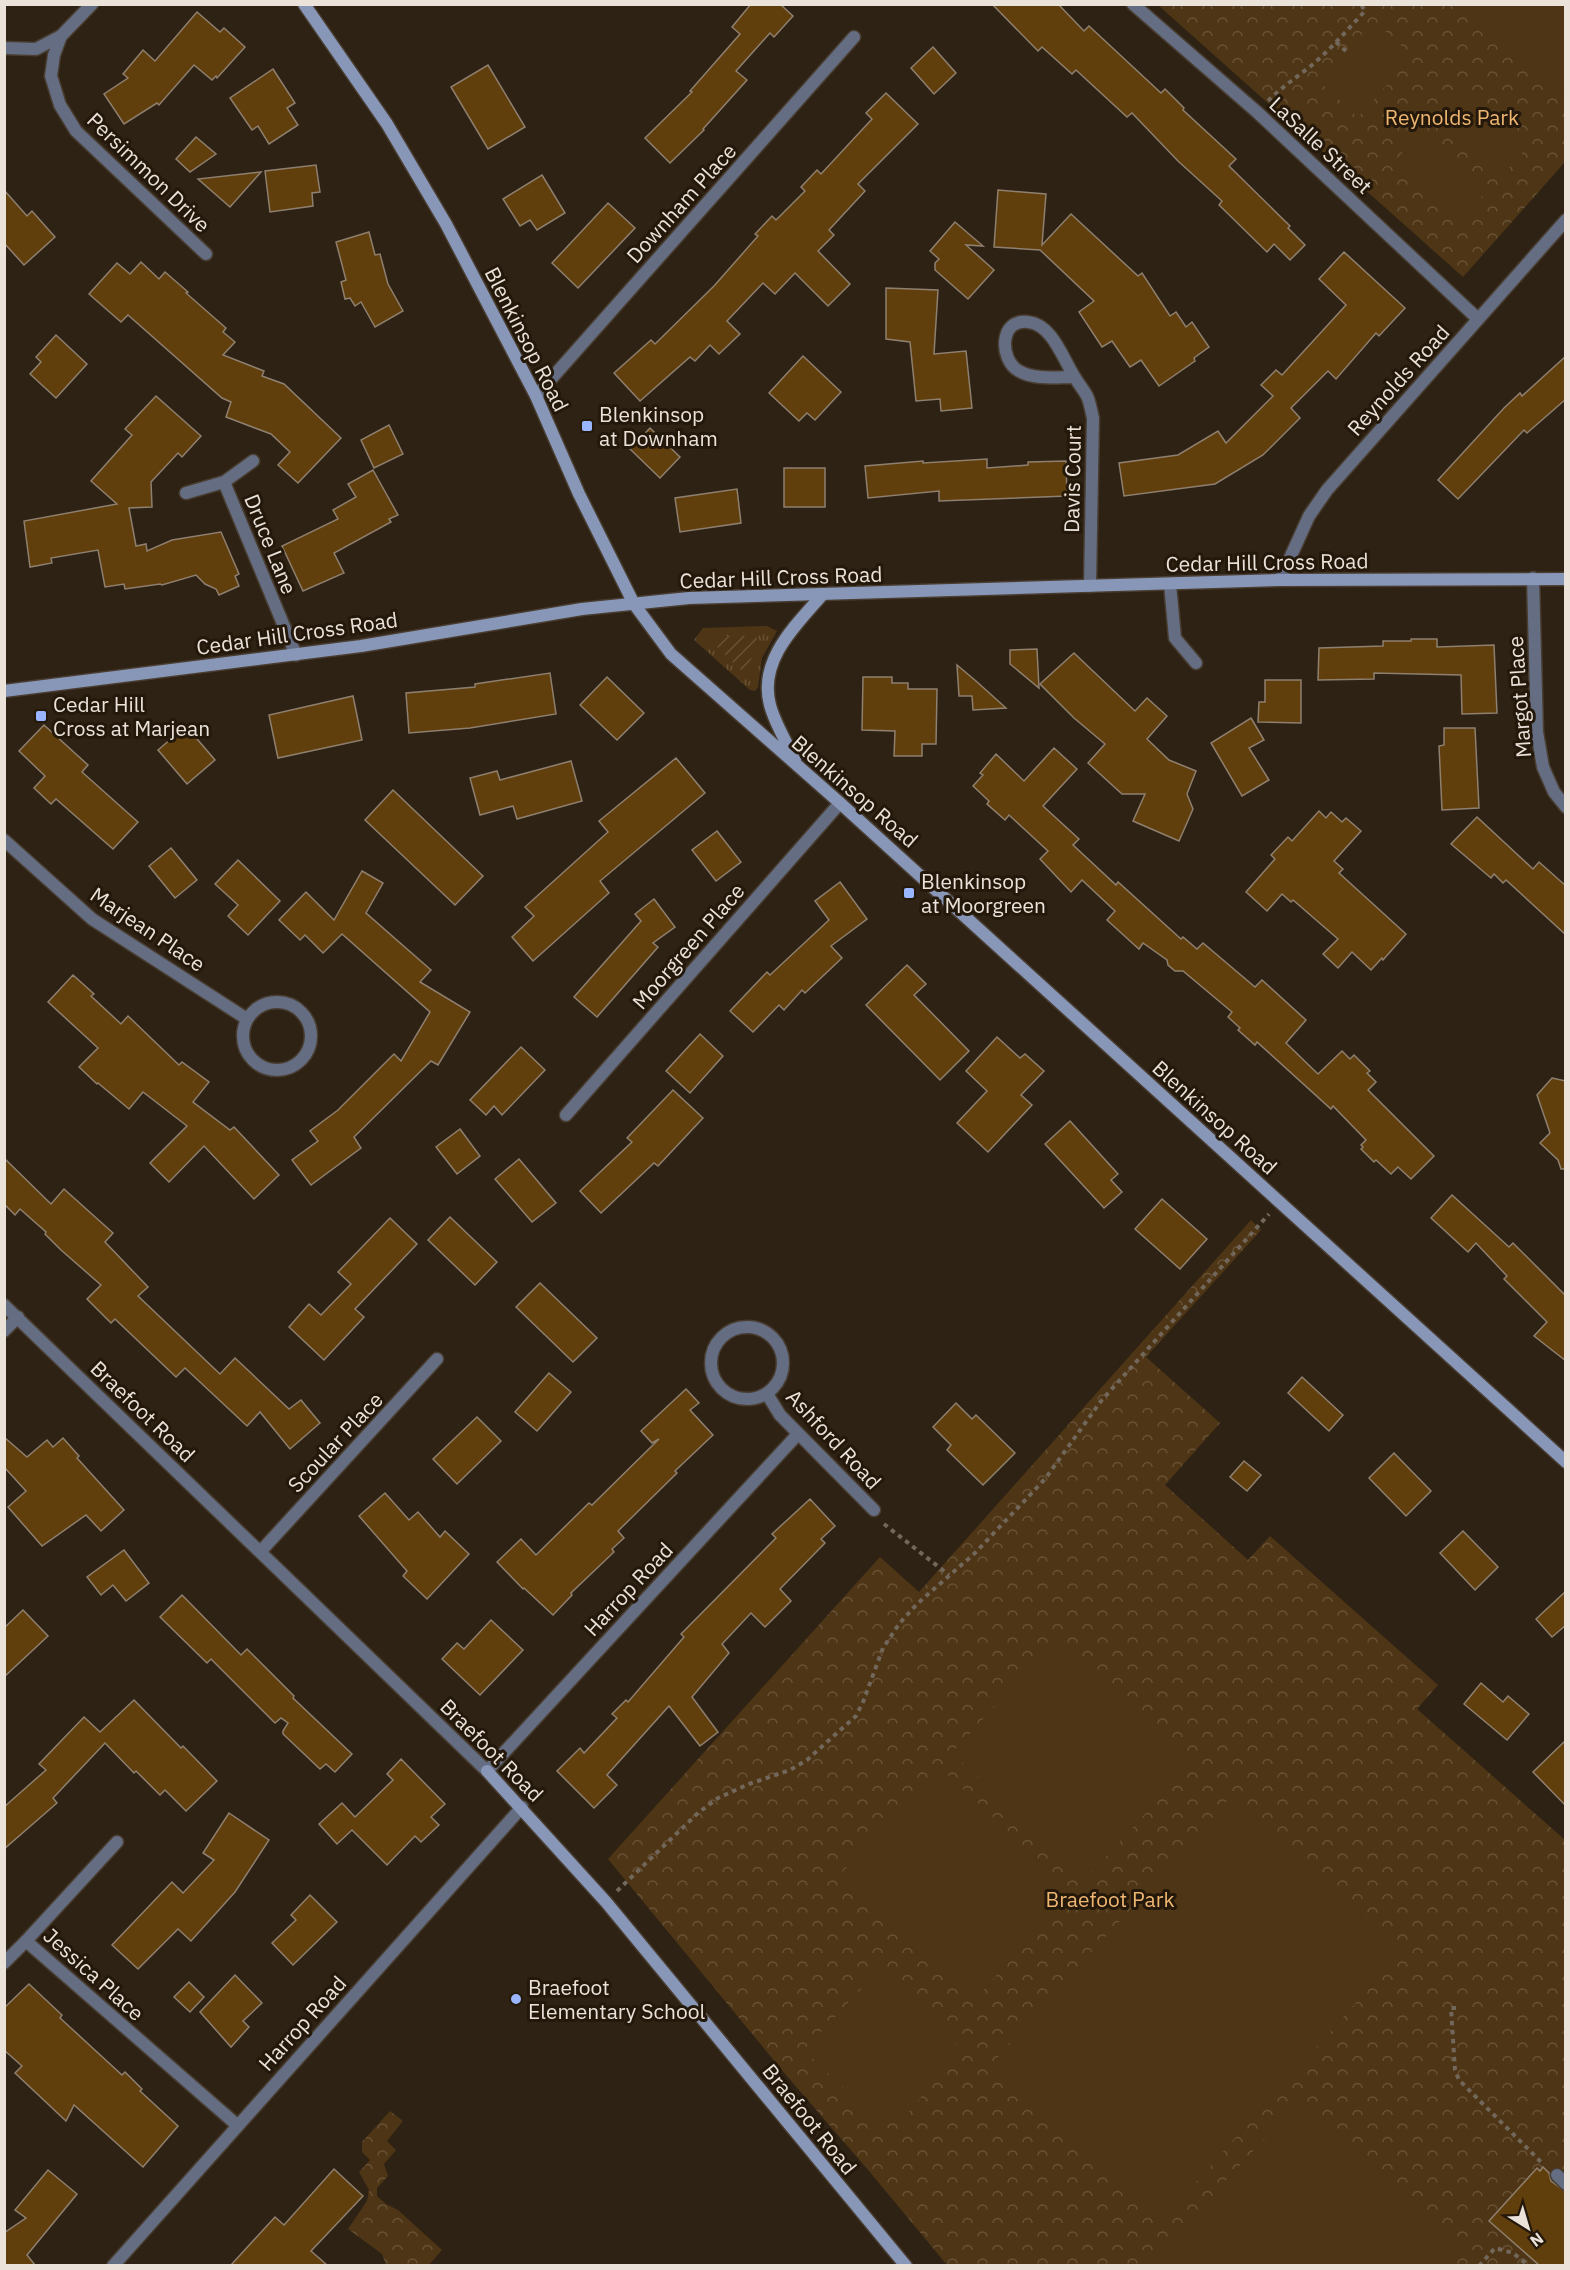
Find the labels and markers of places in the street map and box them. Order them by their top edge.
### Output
place label: Blenkinsop at Downham [599,400,718,452]
marker: Blenkinsop at Downham [580,419,594,433]
place label: Cedar Hill Cross at Marjean [53,690,210,742]
marker: Cedar Hill Cross at Marjean [34,709,48,723]
place label: Blenkinsop at Moorgreen [921,867,1046,919]
marker: Blenkinsop at Moorgreen [902,886,916,900]
place label: Braefoot Elementary School [528,1973,705,2025]
marker: Braefoot Elementary School [509,1992,523,2006]

